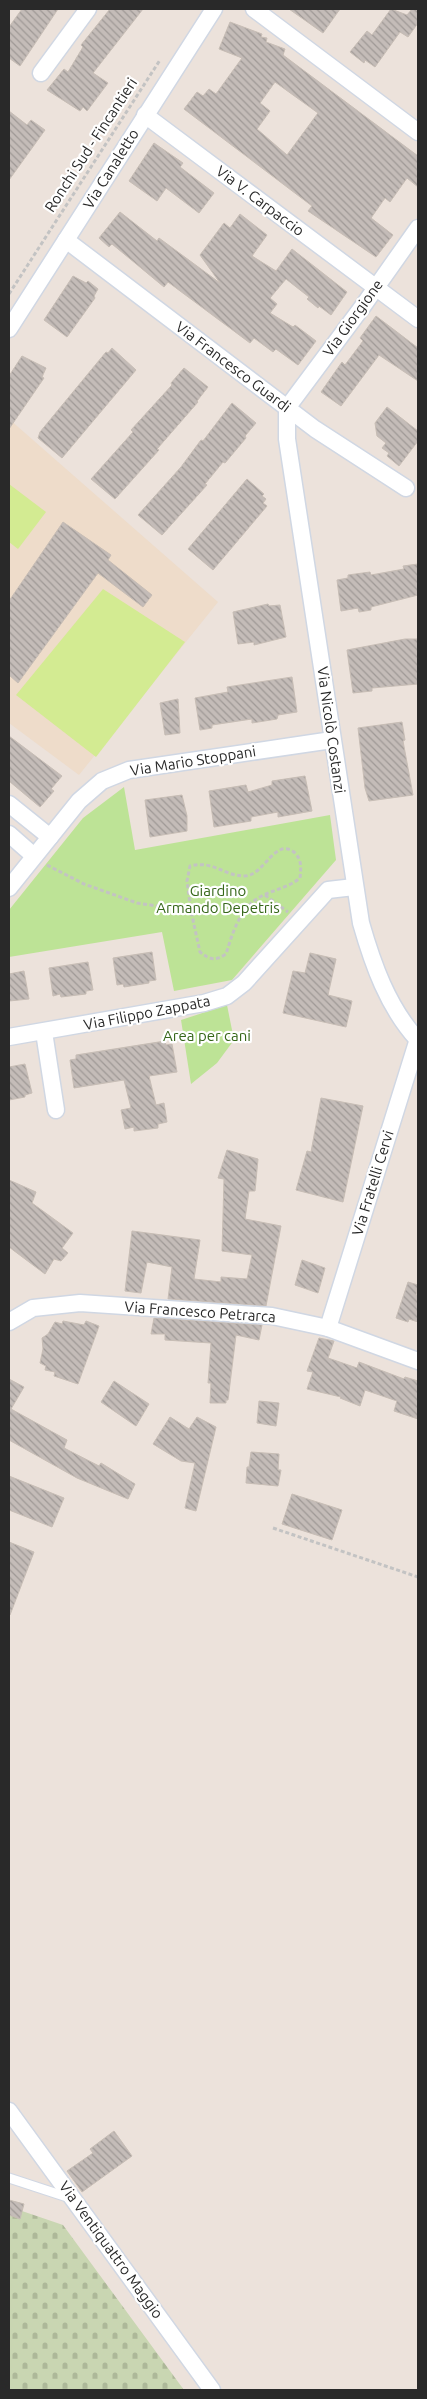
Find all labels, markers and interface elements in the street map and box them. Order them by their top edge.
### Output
street label: Ronchi Sud - Fincantieri [41,75,140,215]
street label: Via Canaletto [79,126,142,212]
street label: Via V. Carpaccio [213,162,308,239]
street label: Via Giorgione [319,276,386,359]
street label: Via Francesco Guardi [172,318,294,415]
street label: Via Nicolò Costanzi [314,665,349,795]
street label: Via Mario Stoppani [129,742,257,779]
park label: Giardino Armando Depetris [156,882,280,916]
street label: Via Filippo Zappata [82,992,212,1033]
park label: Area per cani [163,1027,251,1044]
street label: Via Fratelli Cervi [348,1128,397,1238]
street label: Via Francesco Petrarca [124,1298,276,1325]
street label: Via Ventiquattro Maggio [56,2178,167,2322]

